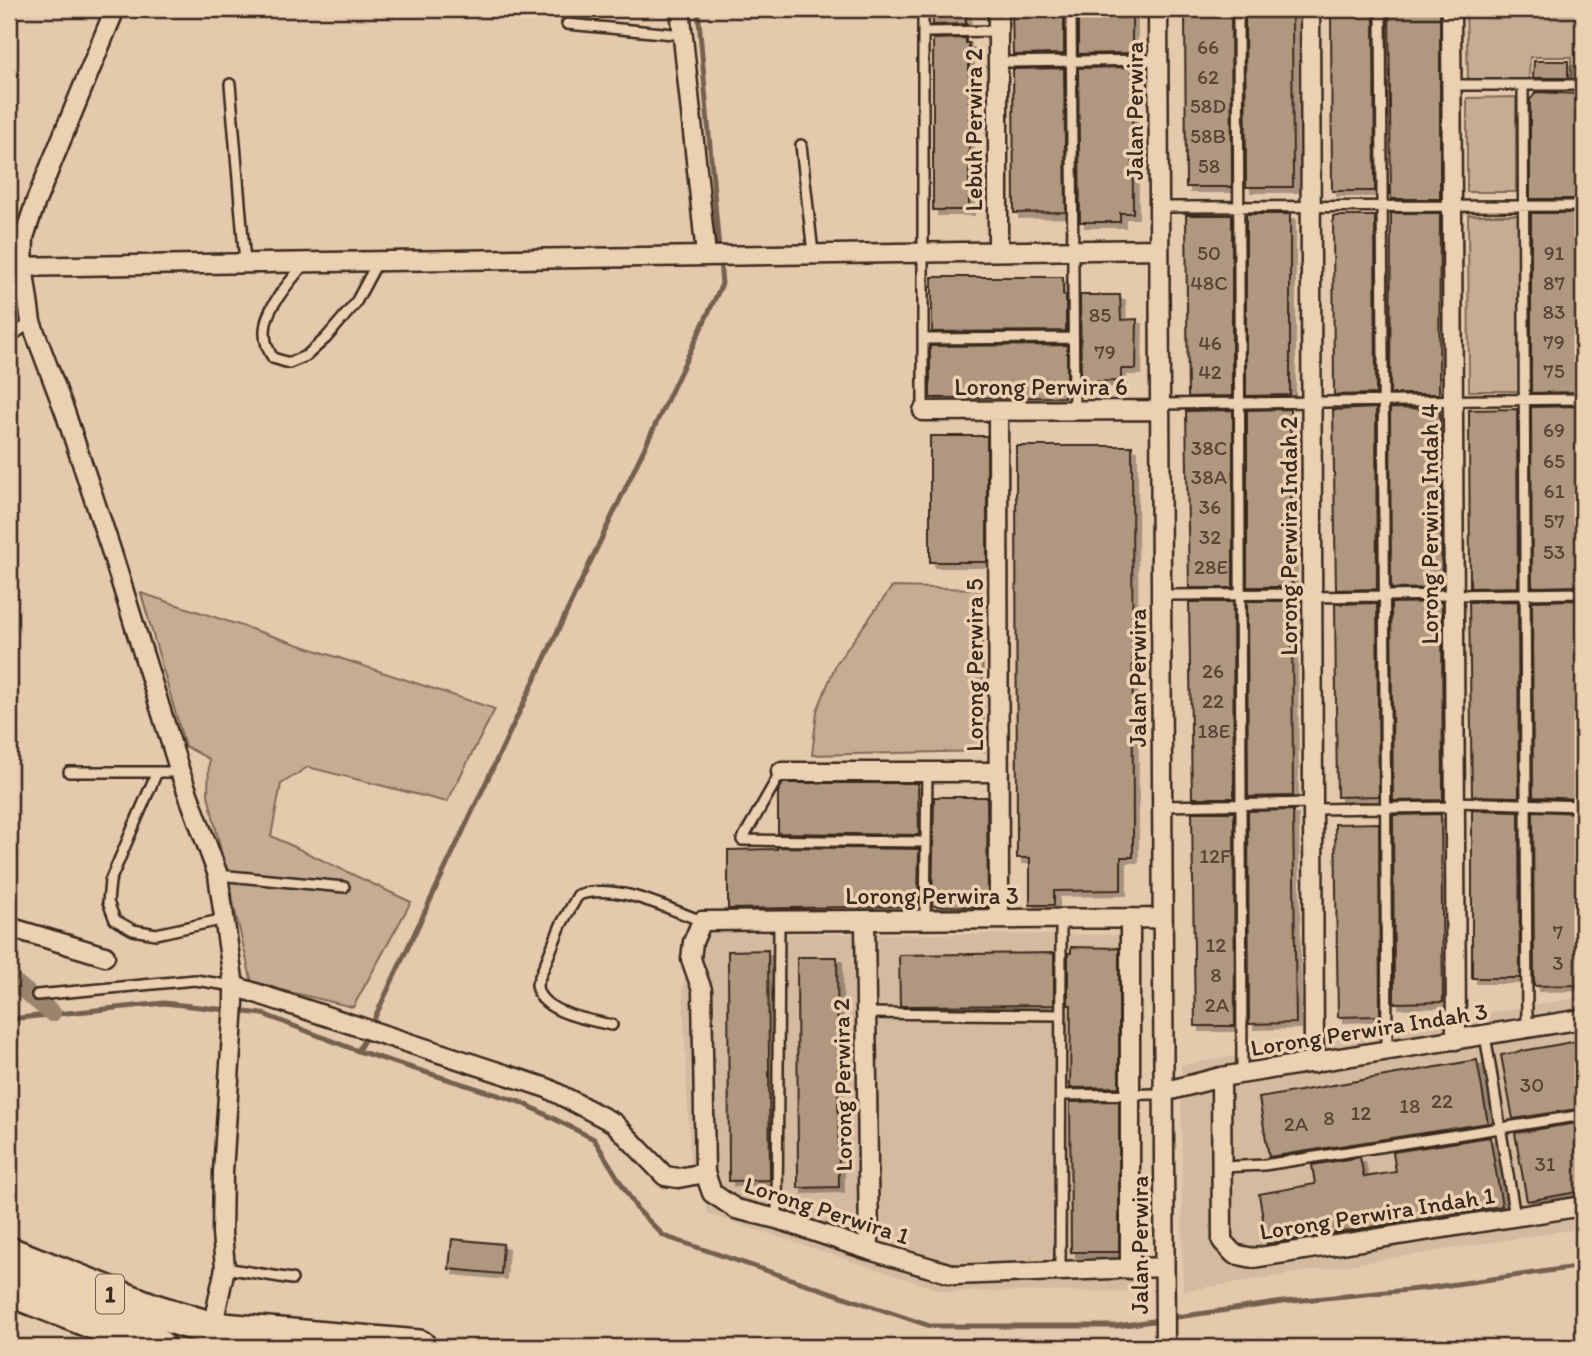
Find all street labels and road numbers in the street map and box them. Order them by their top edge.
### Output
street label: Jalan Perwira [1120,41,1149,180]
street label: Lebuh Perwira 2 [959,48,988,211]
street label: Lorong Perwira 6 [954,372,1128,401]
street label: Lorong Perwira Indah 4 [1415,403,1444,645]
street label: Lorong Perwira Indah 2 [1274,416,1303,656]
street label: Lorong Perwira 5 [960,578,989,752]
street label: Jalan Perwira [1123,608,1152,747]
street label: Lorong Perwira 3 [845,881,1019,910]
street label: Lorong Perwira Indah 3 [1248,996,1490,1062]
street label: Lorong Perwira 2 [826,998,858,1172]
street label: Lorong Perwira 1 [741,1170,913,1250]
street label: Jalan Perwira [1125,1175,1154,1314]
street label: Lorong Perwira Indah 1 [1257,1180,1497,1246]
road number: 1 [96,1274,124,1314]

